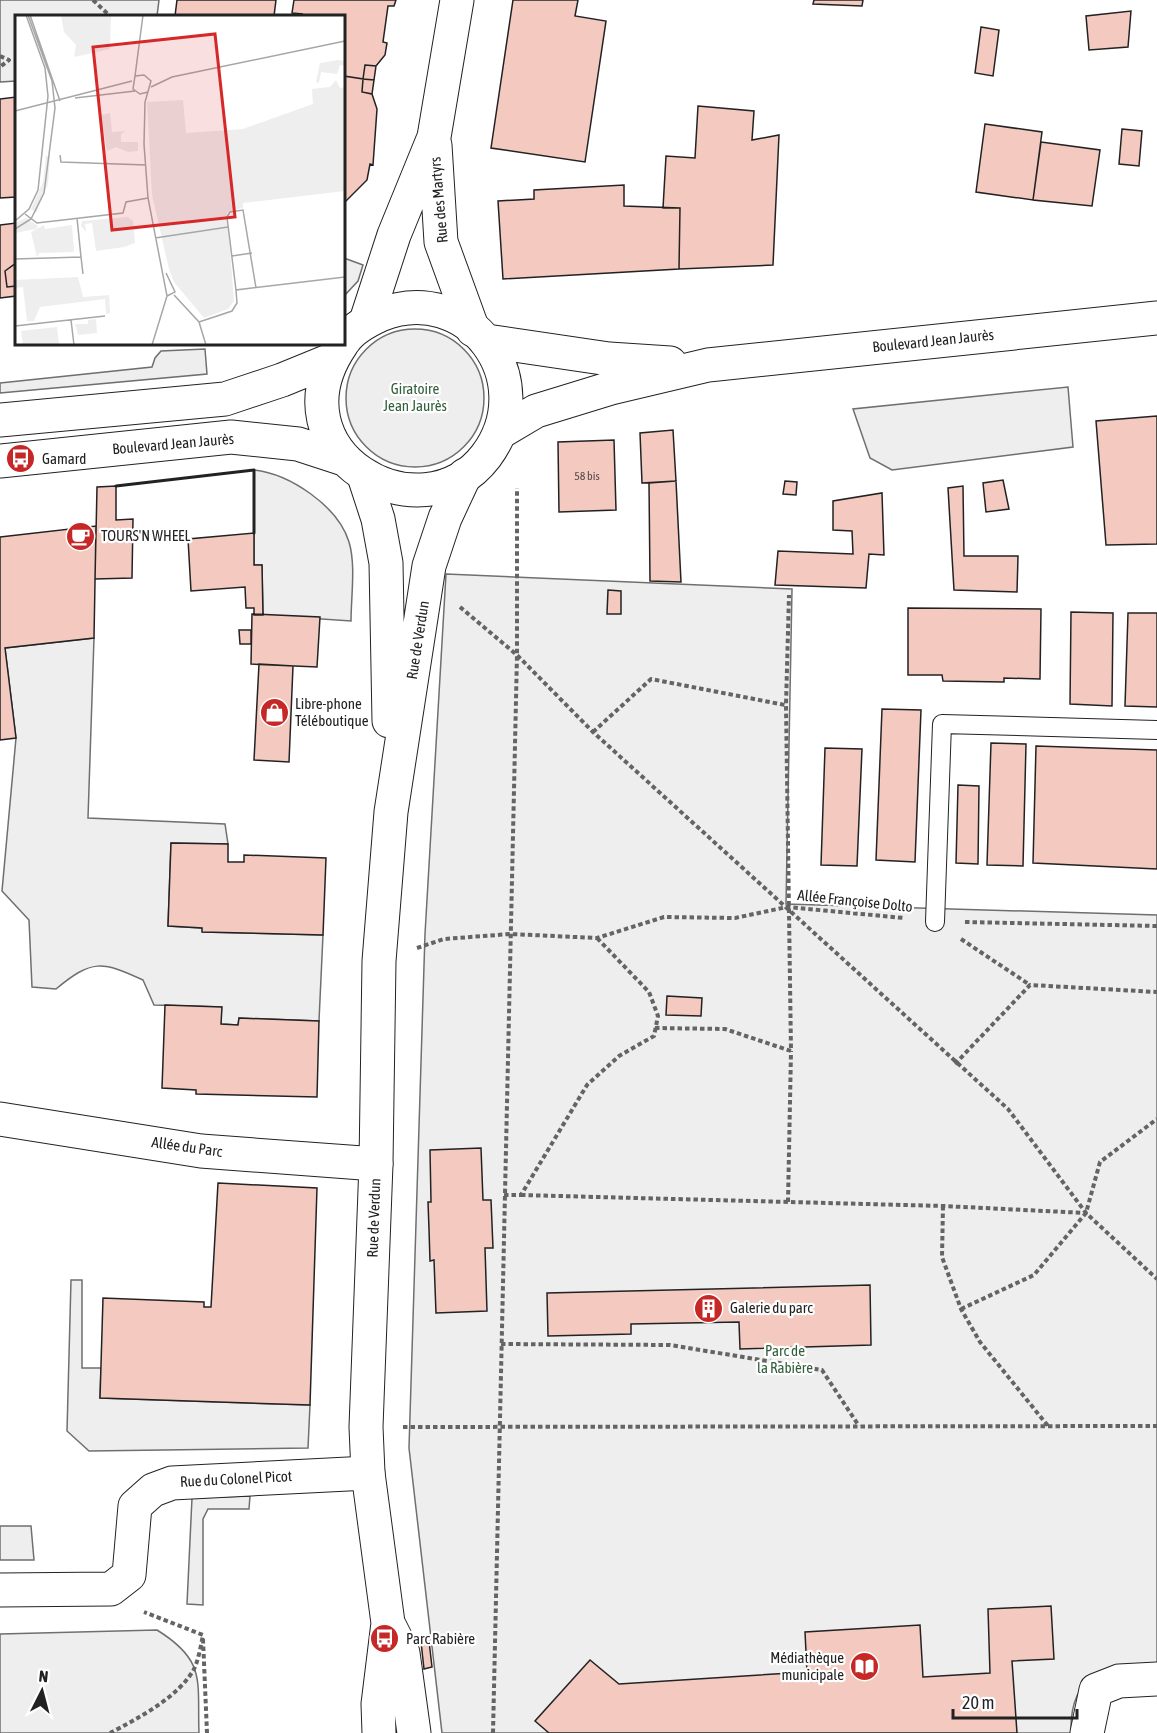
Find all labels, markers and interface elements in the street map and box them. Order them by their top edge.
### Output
inset map [15,15,345,345]
street label: Rue des Martyrs [426,156,451,244]
street label: Boulevard Jean Jaurès [871,326,994,355]
park label: Giratoire Jean Jaurès [383,380,447,414]
street label: Boulevard Jean Jaurès [111,430,234,457]
bus stop icon: Gamard [5,443,37,475]
place label: Gamard [42,450,86,467]
house number: 58 bis [574,469,600,483]
cafe icon: TOURS'N WHEEL [64,520,96,552]
place label: TOURS'N WHEEL [101,527,190,544]
street label: Rue de Verdun [403,599,432,680]
place label: Libre-phone Téléboutique [295,695,369,729]
shop icon: Libre-phone Téléboutique [258,697,290,729]
street label: Allée Françoise Dolto [797,886,913,915]
street label: Allée du Parc [151,1133,224,1160]
street label: Rue de Verdun [364,1178,383,1258]
building icon: Galerie du parc [693,1292,725,1324]
place label: Galerie du parc [730,1299,813,1316]
park label: Parc de la Rabière [757,1342,813,1376]
street label: Rue du Colonel Picot [179,1467,292,1490]
bus stop icon: Parc Rabière [369,1623,401,1655]
place label: Parc Rabière [406,1630,475,1647]
place label: Médiathèque municipale [770,1649,844,1683]
library icon: Médiathèque municipale [849,1651,881,1683]
north arrow [12,1661,72,1721]
text: N [38,1667,49,1686]
scale bar [953,1682,1078,1720]
text: 20 m [962,1692,994,1713]

